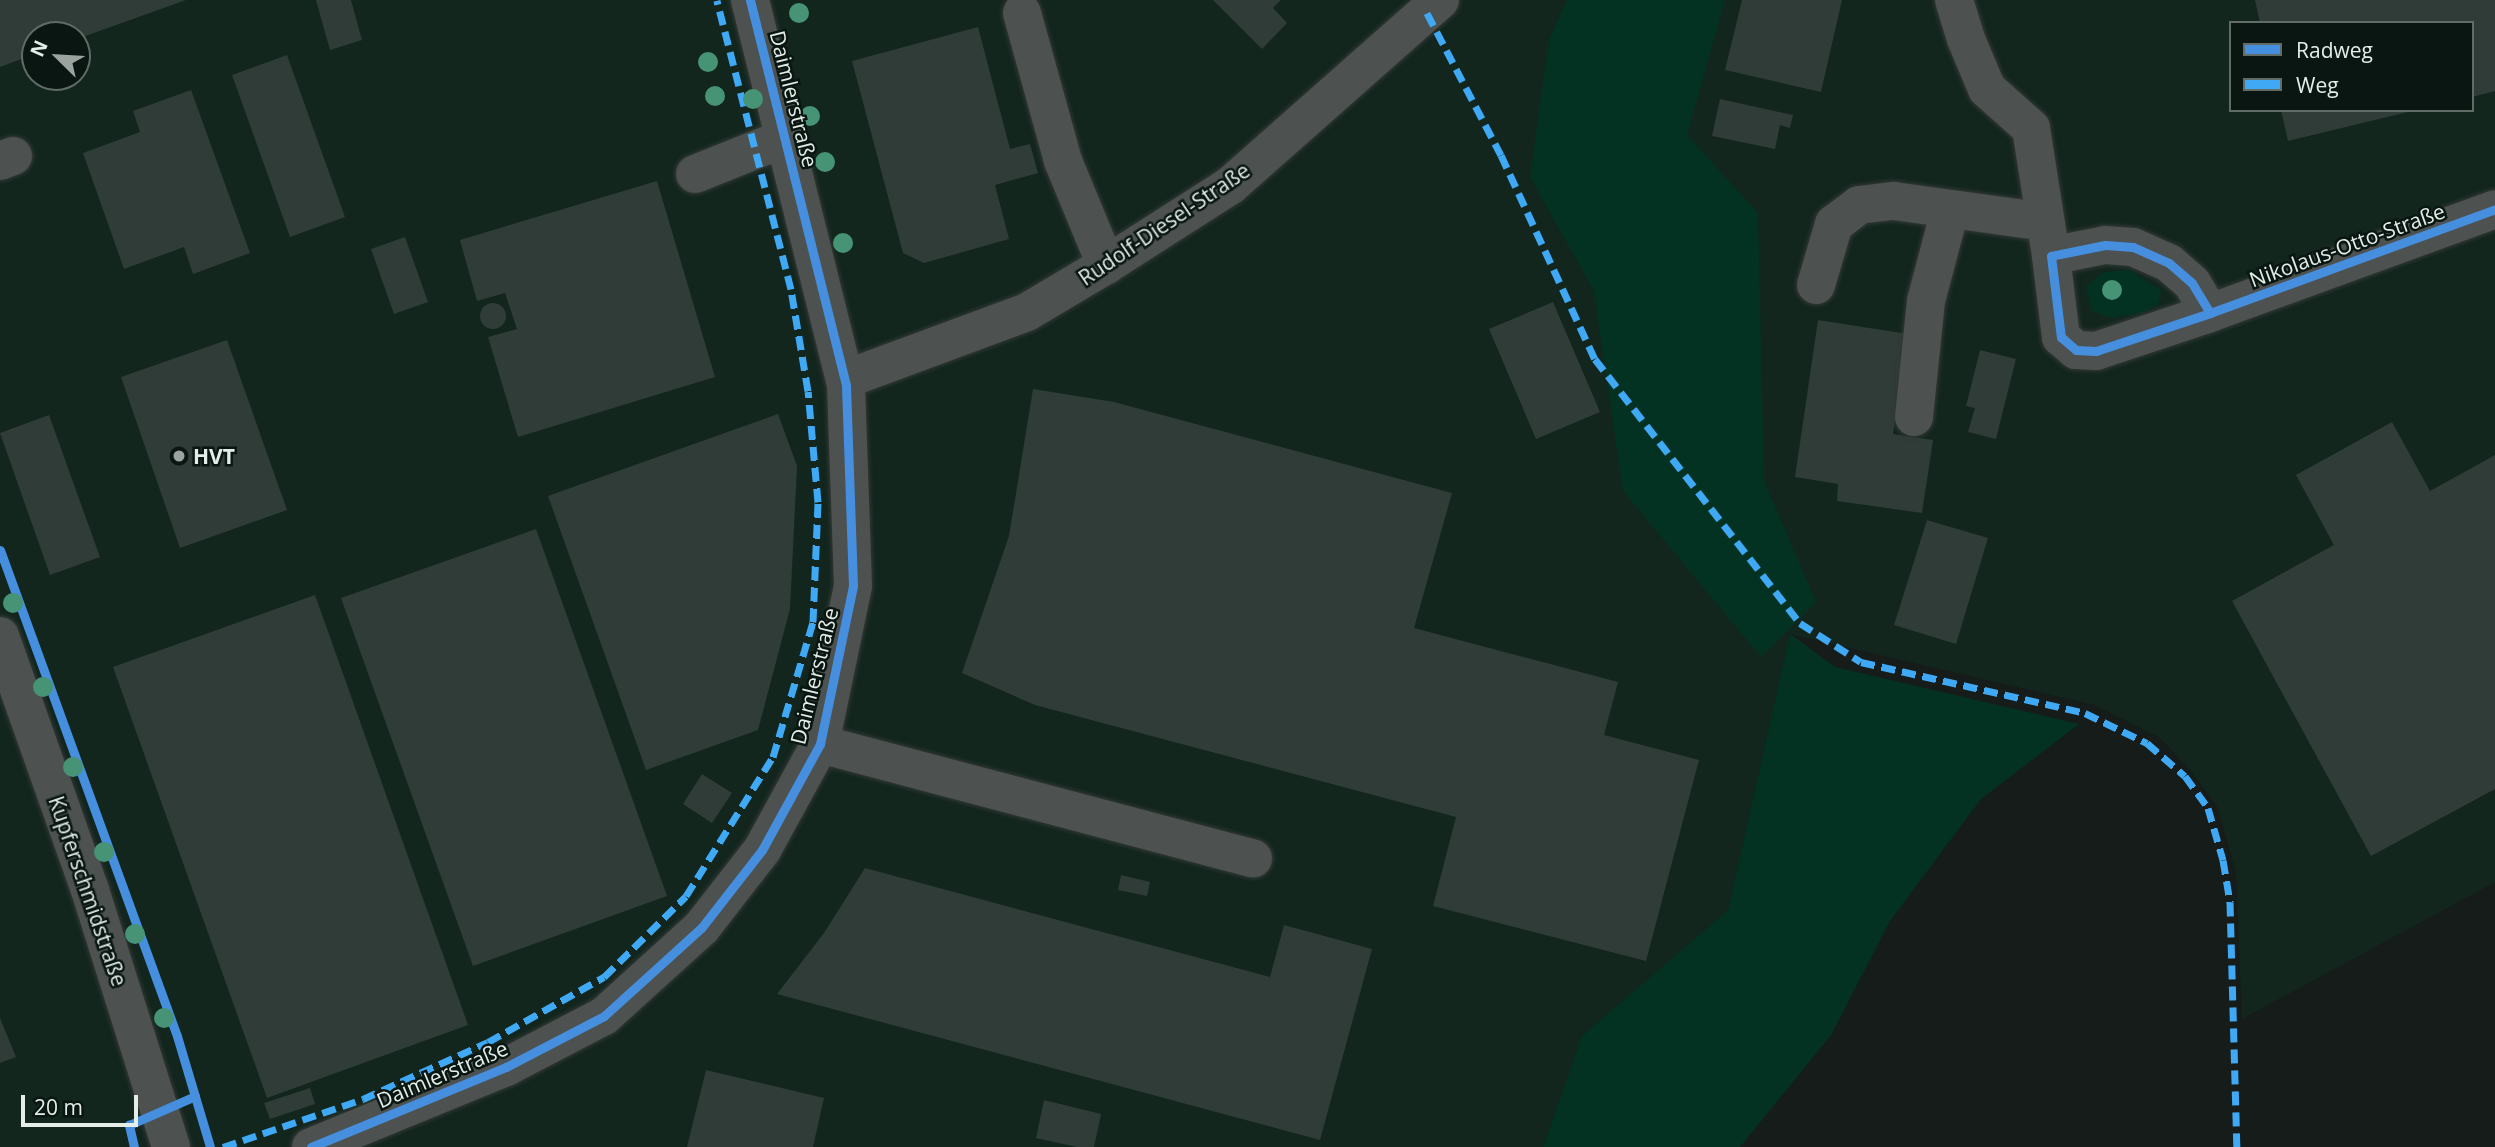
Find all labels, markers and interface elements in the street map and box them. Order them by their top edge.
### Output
north arrow [21,21,91,91]
legend [2229,21,2474,112]
street label: Daimlerstraße [765,28,823,170]
text: N [24,36,54,61]
text: Radweg [2296,36,2373,64]
text: Weg [2296,71,2339,99]
street label: Rudolf-Diesel-Straße [1074,157,1254,291]
street label: Nikolaus-Otto-Straße [2246,198,2448,292]
place label: HVT [193,443,235,469]
marker: HVT [171,448,187,464]
street label: Daimlerstraße [785,605,843,747]
street label: Kupferschmidstraße [44,793,132,989]
street label: Daimlerstraße [373,1035,511,1113]
scale bar [24,1080,142,1124]
text: 20 m [34,1093,83,1121]

